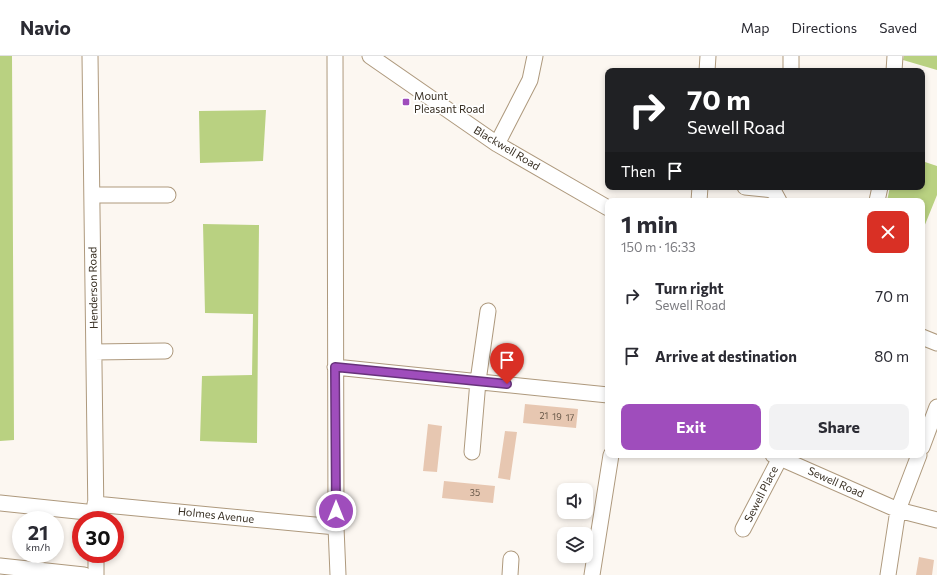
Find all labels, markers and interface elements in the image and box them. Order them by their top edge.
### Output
text: Navio [20,16,71,39]
text: Map [741,19,770,36]
text: Directions [792,19,857,36]
text: Saved [879,19,917,36]
text: 70 m [687,82,751,116]
icon: right [621,84,673,136]
place label: Mount Pleasant Road [414,89,485,115]
marker: Mount Pleasant Road [401,97,411,107]
text: Sewell Road [687,116,785,138]
street label: Blackwell Road [472,123,543,172]
icon: arrive [664,160,686,182]
text: Then [621,162,656,180]
text: 1 min [621,209,678,238]
button: close [867,211,909,253]
text: 150 m · 16:33 [621,239,696,255]
street label: Henderson Road [85,247,100,329]
text: Turn right [655,279,724,297]
icon: right [621,285,643,307]
text: 70 m [875,287,909,305]
text: Sewell Road [655,297,726,313]
pin [490,343,524,384]
icon: arrive [621,345,643,367]
text: Arrive at destination [655,347,797,365]
text: 80 m [874,347,909,365]
icon: arrive [496,349,518,371]
button: Exit [621,404,761,450]
button: Share [769,404,909,450]
house number: 21 [540,410,548,421]
house number: 19 [552,411,562,422]
house number: 17 [566,412,575,423]
street label: Sewell Road [806,463,866,500]
street label: Sewell Place [741,464,780,524]
map controls [557,483,593,563]
button: sound [557,483,593,519]
house number: 35 [470,487,480,498]
position arrow [315,490,357,532]
street label: Holmes Avenue [177,504,255,525]
speed limit sign: 30 [72,511,124,563]
text: 21 [28,520,48,544]
button: layers [557,527,593,563]
text: km/h [26,541,50,553]

